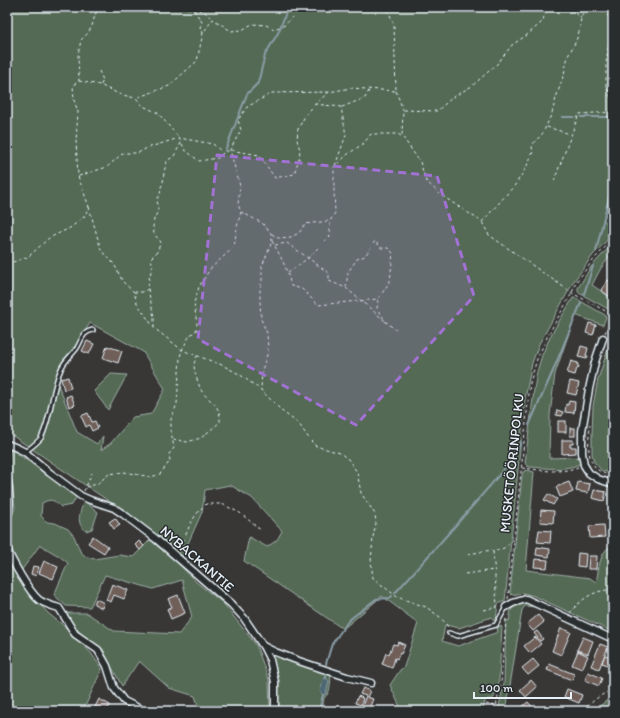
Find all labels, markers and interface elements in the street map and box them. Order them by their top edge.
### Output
street label: MUSKETÖÖRINPOLKU [496,393,528,533]
street label: NYBACKANTIE [157,522,238,596]
scale bar [474,674,571,700]
text: 100 m [480,681,513,695]

